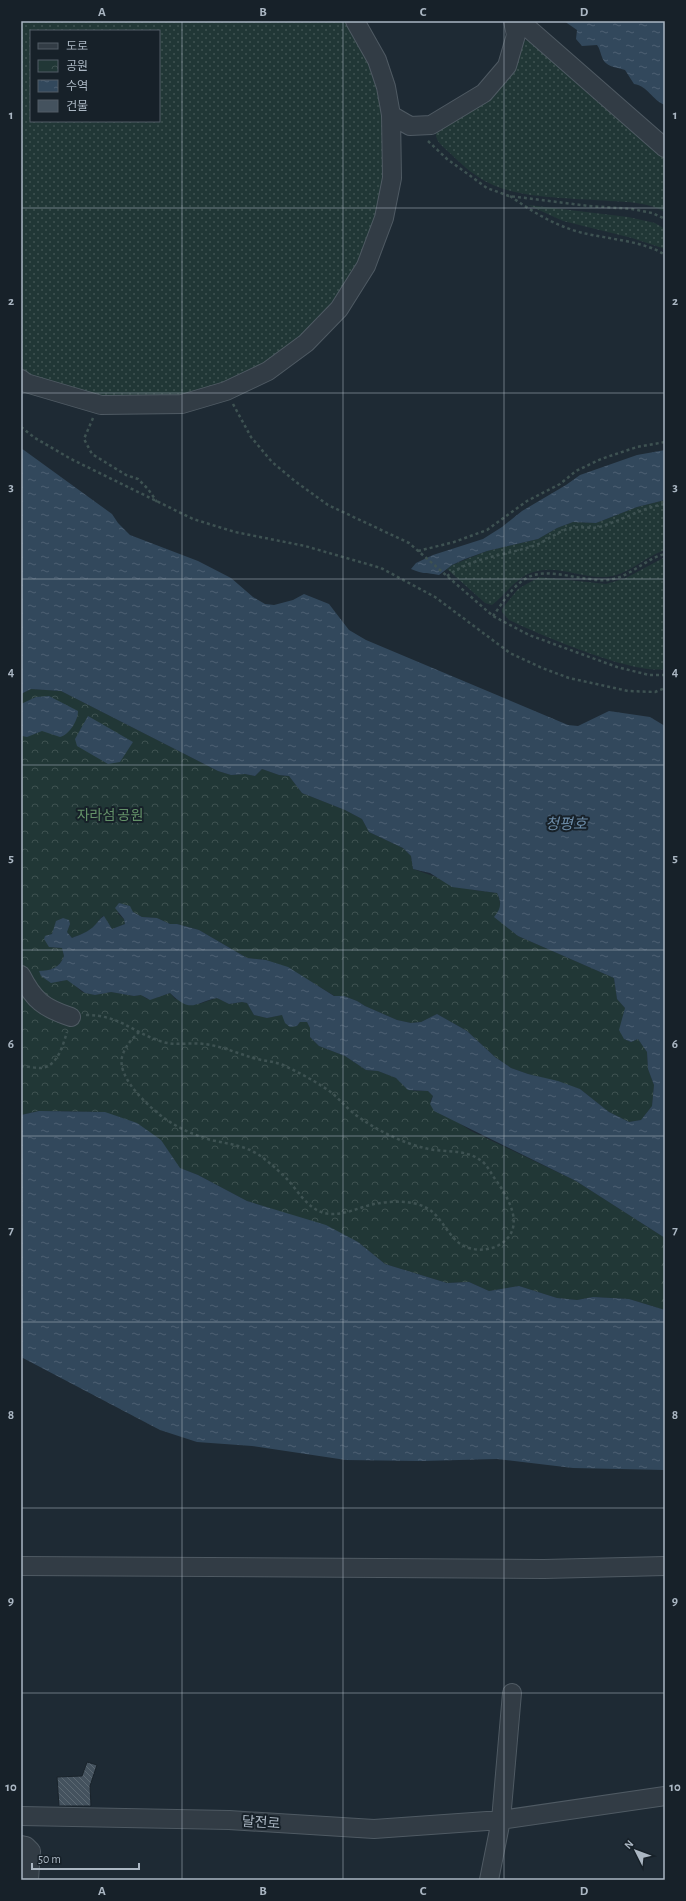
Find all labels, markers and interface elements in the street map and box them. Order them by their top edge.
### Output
text: A [98,6,106,19]
text: B [259,6,267,19]
text: C [420,6,427,19]
text: D [580,6,589,19]
legend [30,30,160,122]
text: 도로 [66,40,88,52]
text: 공원 [66,60,88,72]
text: 수역 [66,80,88,92]
text: 건물 [66,100,88,112]
text: 1 [9,109,13,122]
text: 1 [673,109,677,122]
text: 2 [8,295,14,308]
text: 2 [672,295,678,308]
text: 3 [8,481,14,494]
text: 3 [672,481,678,494]
text: 4 [8,666,15,679]
text: 4 [672,666,679,679]
park label: 자라섬 공원 [77,808,143,823]
water label: 청평호 [545,816,588,832]
text: 5 [8,852,14,865]
text: 5 [672,852,678,865]
text: 6 [8,1038,14,1051]
text: 6 [672,1038,678,1051]
text: 7 [8,1224,14,1237]
text: 7 [672,1224,678,1237]
text: 8 [8,1409,14,1422]
text: 8 [672,1409,678,1422]
text: 9 [8,1595,14,1608]
text: 9 [672,1595,678,1608]
text: 10 [5,1781,17,1794]
text: 10 [669,1781,681,1794]
street label: 달전로 [241,1814,281,1831]
north arrow [616,1831,656,1871]
text: N [622,1838,636,1851]
scale bar [32,1845,139,1871]
text: 50 m [38,1853,61,1865]
text: A [98,1885,106,1898]
text: B [259,1885,267,1898]
text: C [420,1885,427,1898]
text: D [580,1885,589,1898]

